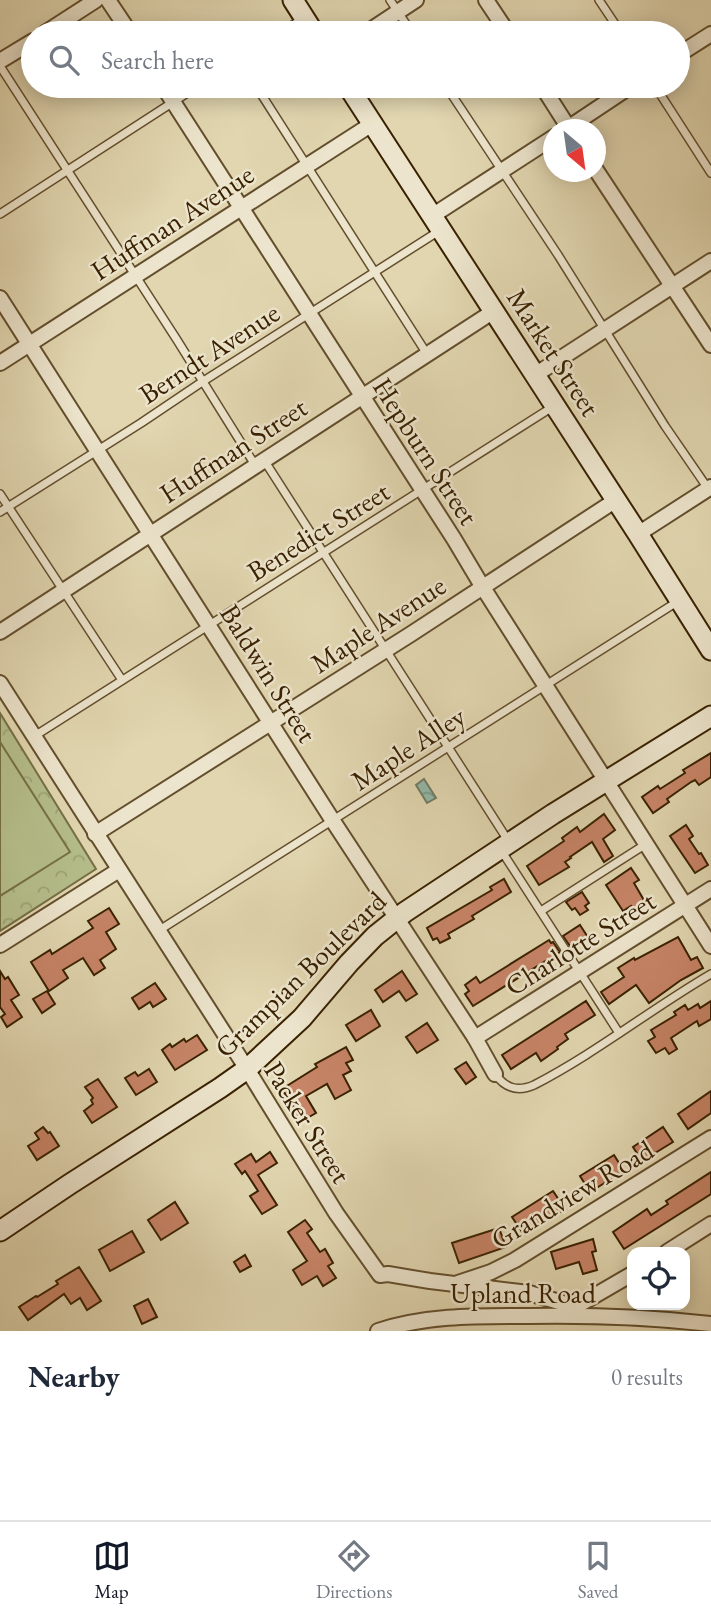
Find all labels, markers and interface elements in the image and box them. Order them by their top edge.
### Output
search box [21,21,690,98]
icon: search [45,41,83,79]
text: Search here [101,43,214,77]
north arrow [543,119,606,182]
street label: Huffman Avenue [84,156,260,288]
street label: Market Street [499,281,609,423]
street label: Berndt Avenue [132,294,286,412]
street label: Hepburn Street [365,371,487,532]
street label: Huffman Street [153,389,314,511]
street label: Benedict Street [240,473,396,589]
street label: Maple Avenue [304,567,452,681]
street label: Baldwin Street [212,597,326,749]
street label: Maple Alley [344,697,473,798]
street label: Grampian Boulevard [207,882,394,1065]
street label: Charlotte Street [498,882,662,1004]
street label: Packer Street [256,1054,360,1190]
street label: Grandview Road [484,1131,661,1257]
map controls [627,1247,690,1310]
button: locate [627,1247,690,1310]
street label: Upland Road [450,1275,597,1311]
text: Nearby [28,1357,120,1396]
text: 0 results [611,1362,683,1392]
tab: Map [93,1537,131,1604]
tab: Directions [316,1537,392,1604]
tab: Saved [578,1537,618,1604]

